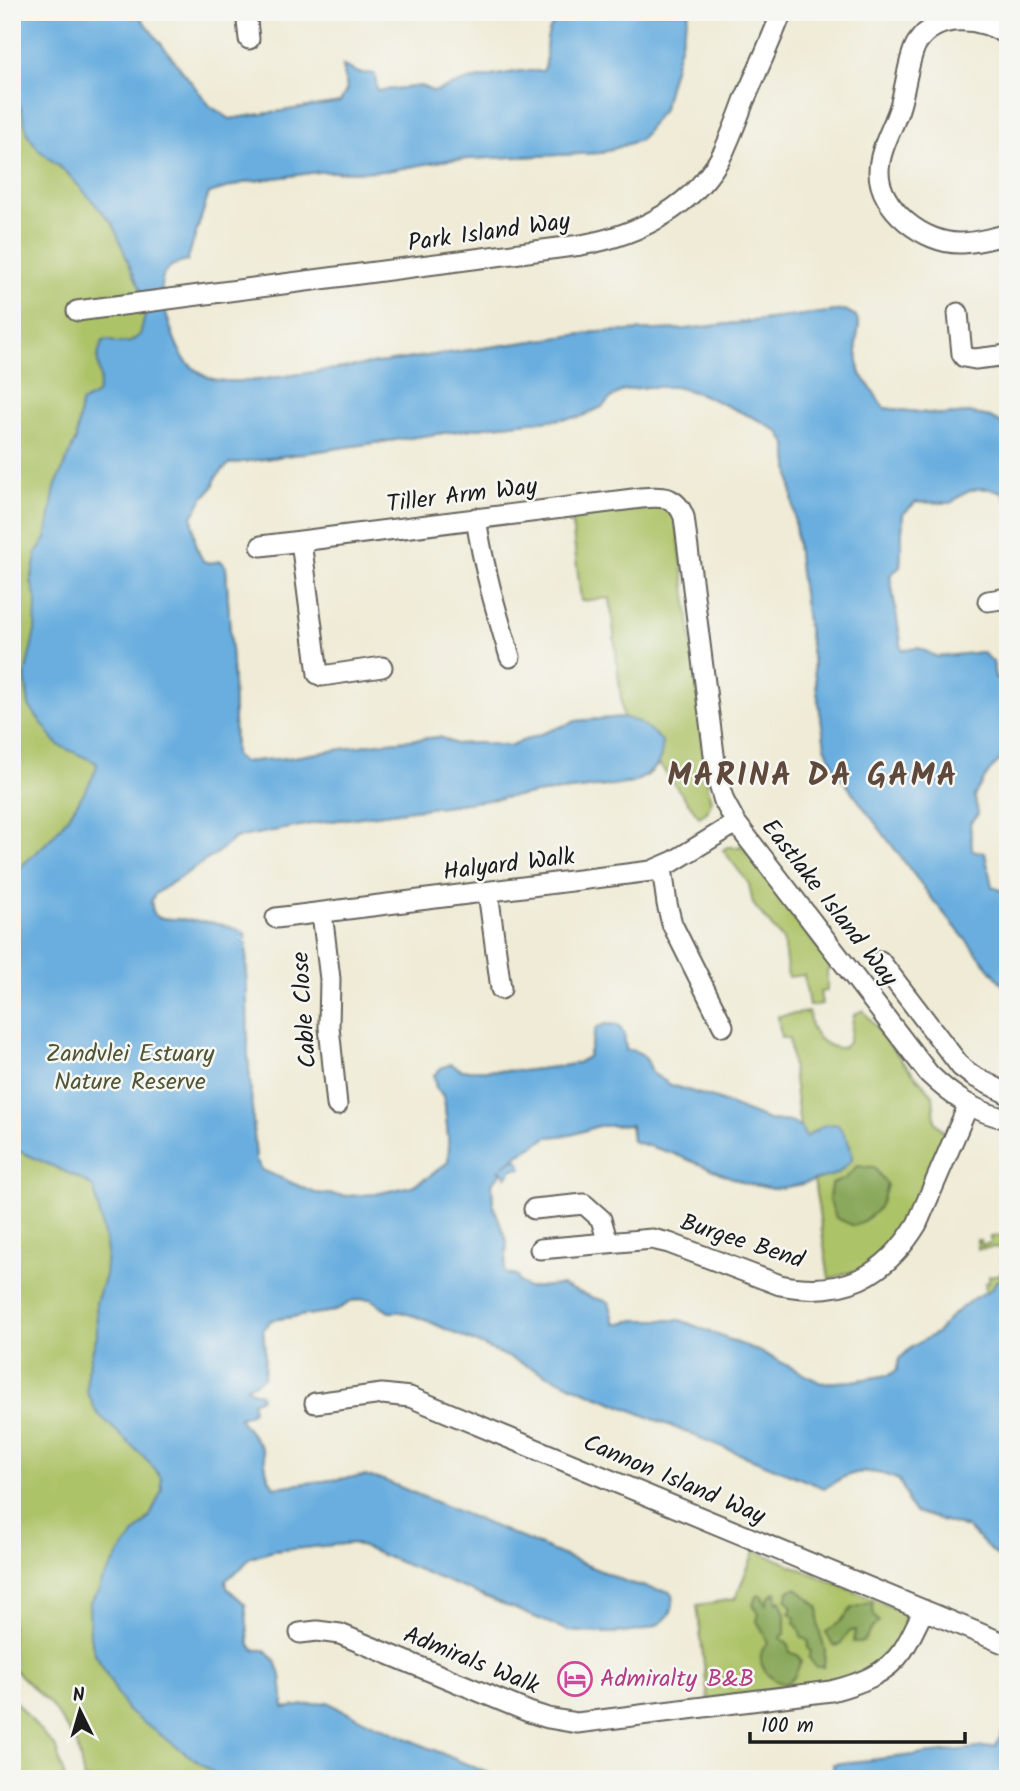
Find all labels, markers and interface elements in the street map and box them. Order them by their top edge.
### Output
street label: Park Island Way [405,202,573,264]
street label: Tiller Arm Way [385,467,540,525]
district label: MARINA DA GAMA [667,751,959,802]
street label: Eastlake Island Way [751,811,908,996]
street label: Halyard Walk [441,837,578,892]
street label: Cable Close [281,950,329,1070]
park label: Zandvlei Estuary Nature Reserve [46,1035,215,1102]
street label: Burgee Bend [675,1204,810,1281]
street label: Cannon Island Way [577,1424,772,1536]
street label: Admirals Walk [397,1616,546,1706]
hotel icon: Admiralty B&B [556,1660,594,1698]
place label: Admiralty B&B [600,1660,754,1699]
north arrow [46,1676,116,1746]
text: N [71,1681,86,1712]
scale bar [750,1700,966,1744]
text: 100 m [761,1710,814,1743]

